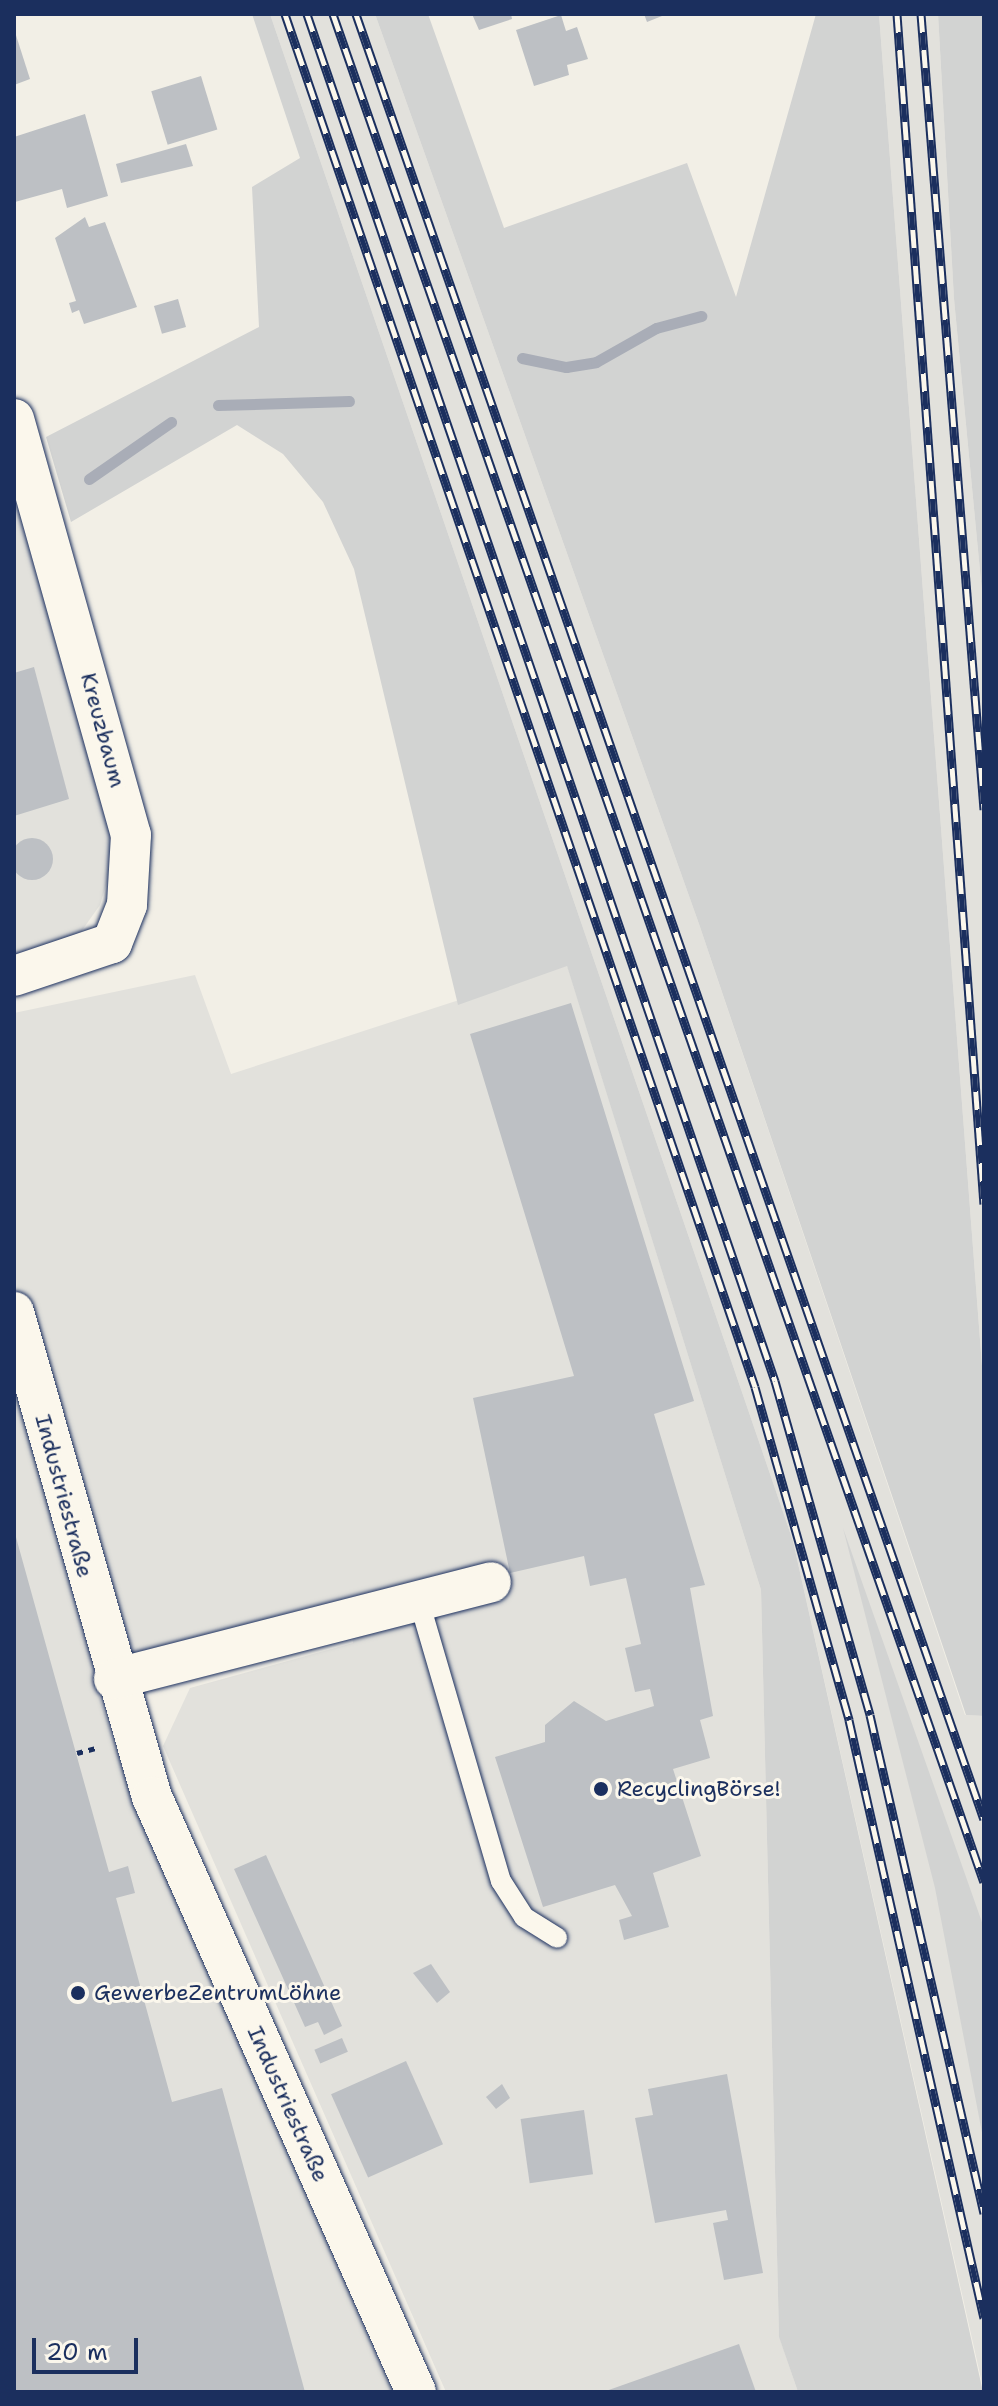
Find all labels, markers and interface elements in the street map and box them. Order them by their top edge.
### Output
street label: Kreuzbaum [75,670,131,790]
street label: Industriestraße [30,1412,98,1580]
place label: RecyclingBörse! [617,1776,781,1802]
marker: RecyclingBörse! [592,1780,610,1798]
place label: GewerbeZentrumLöhne [94,1980,341,2006]
marker: GewerbeZentrumLöhne [69,1984,87,2002]
street label: Industriestraße [242,2022,334,2186]
scale bar [36,2322,142,2372]
text: 20 m [46,2336,108,2368]

